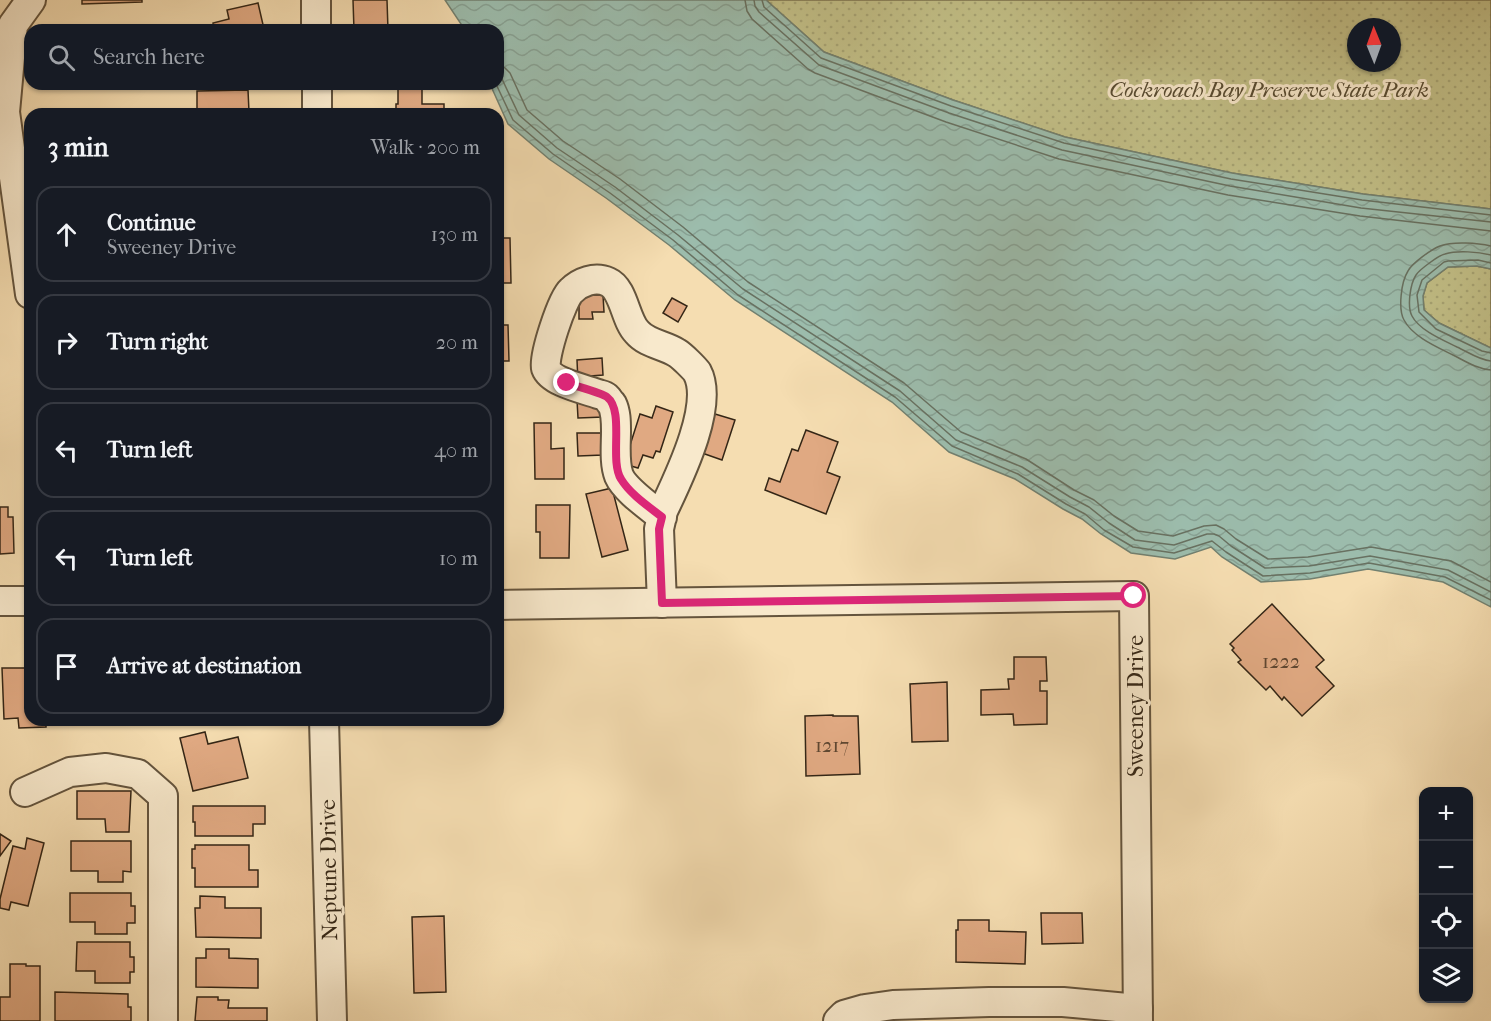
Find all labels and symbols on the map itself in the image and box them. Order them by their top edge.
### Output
north arrow [1347,18,1401,72]
park label: Cockroach Bay Preserve State Park [1109,77,1429,103]
route end [553,369,579,395]
route start [1120,582,1146,608]
street label: Sweeney Drive [1123,635,1149,777]
house number: 1222 [1262,650,1300,673]
house number: 1217 [815,734,849,757]
street label: Neptune Drive [315,799,343,941]

